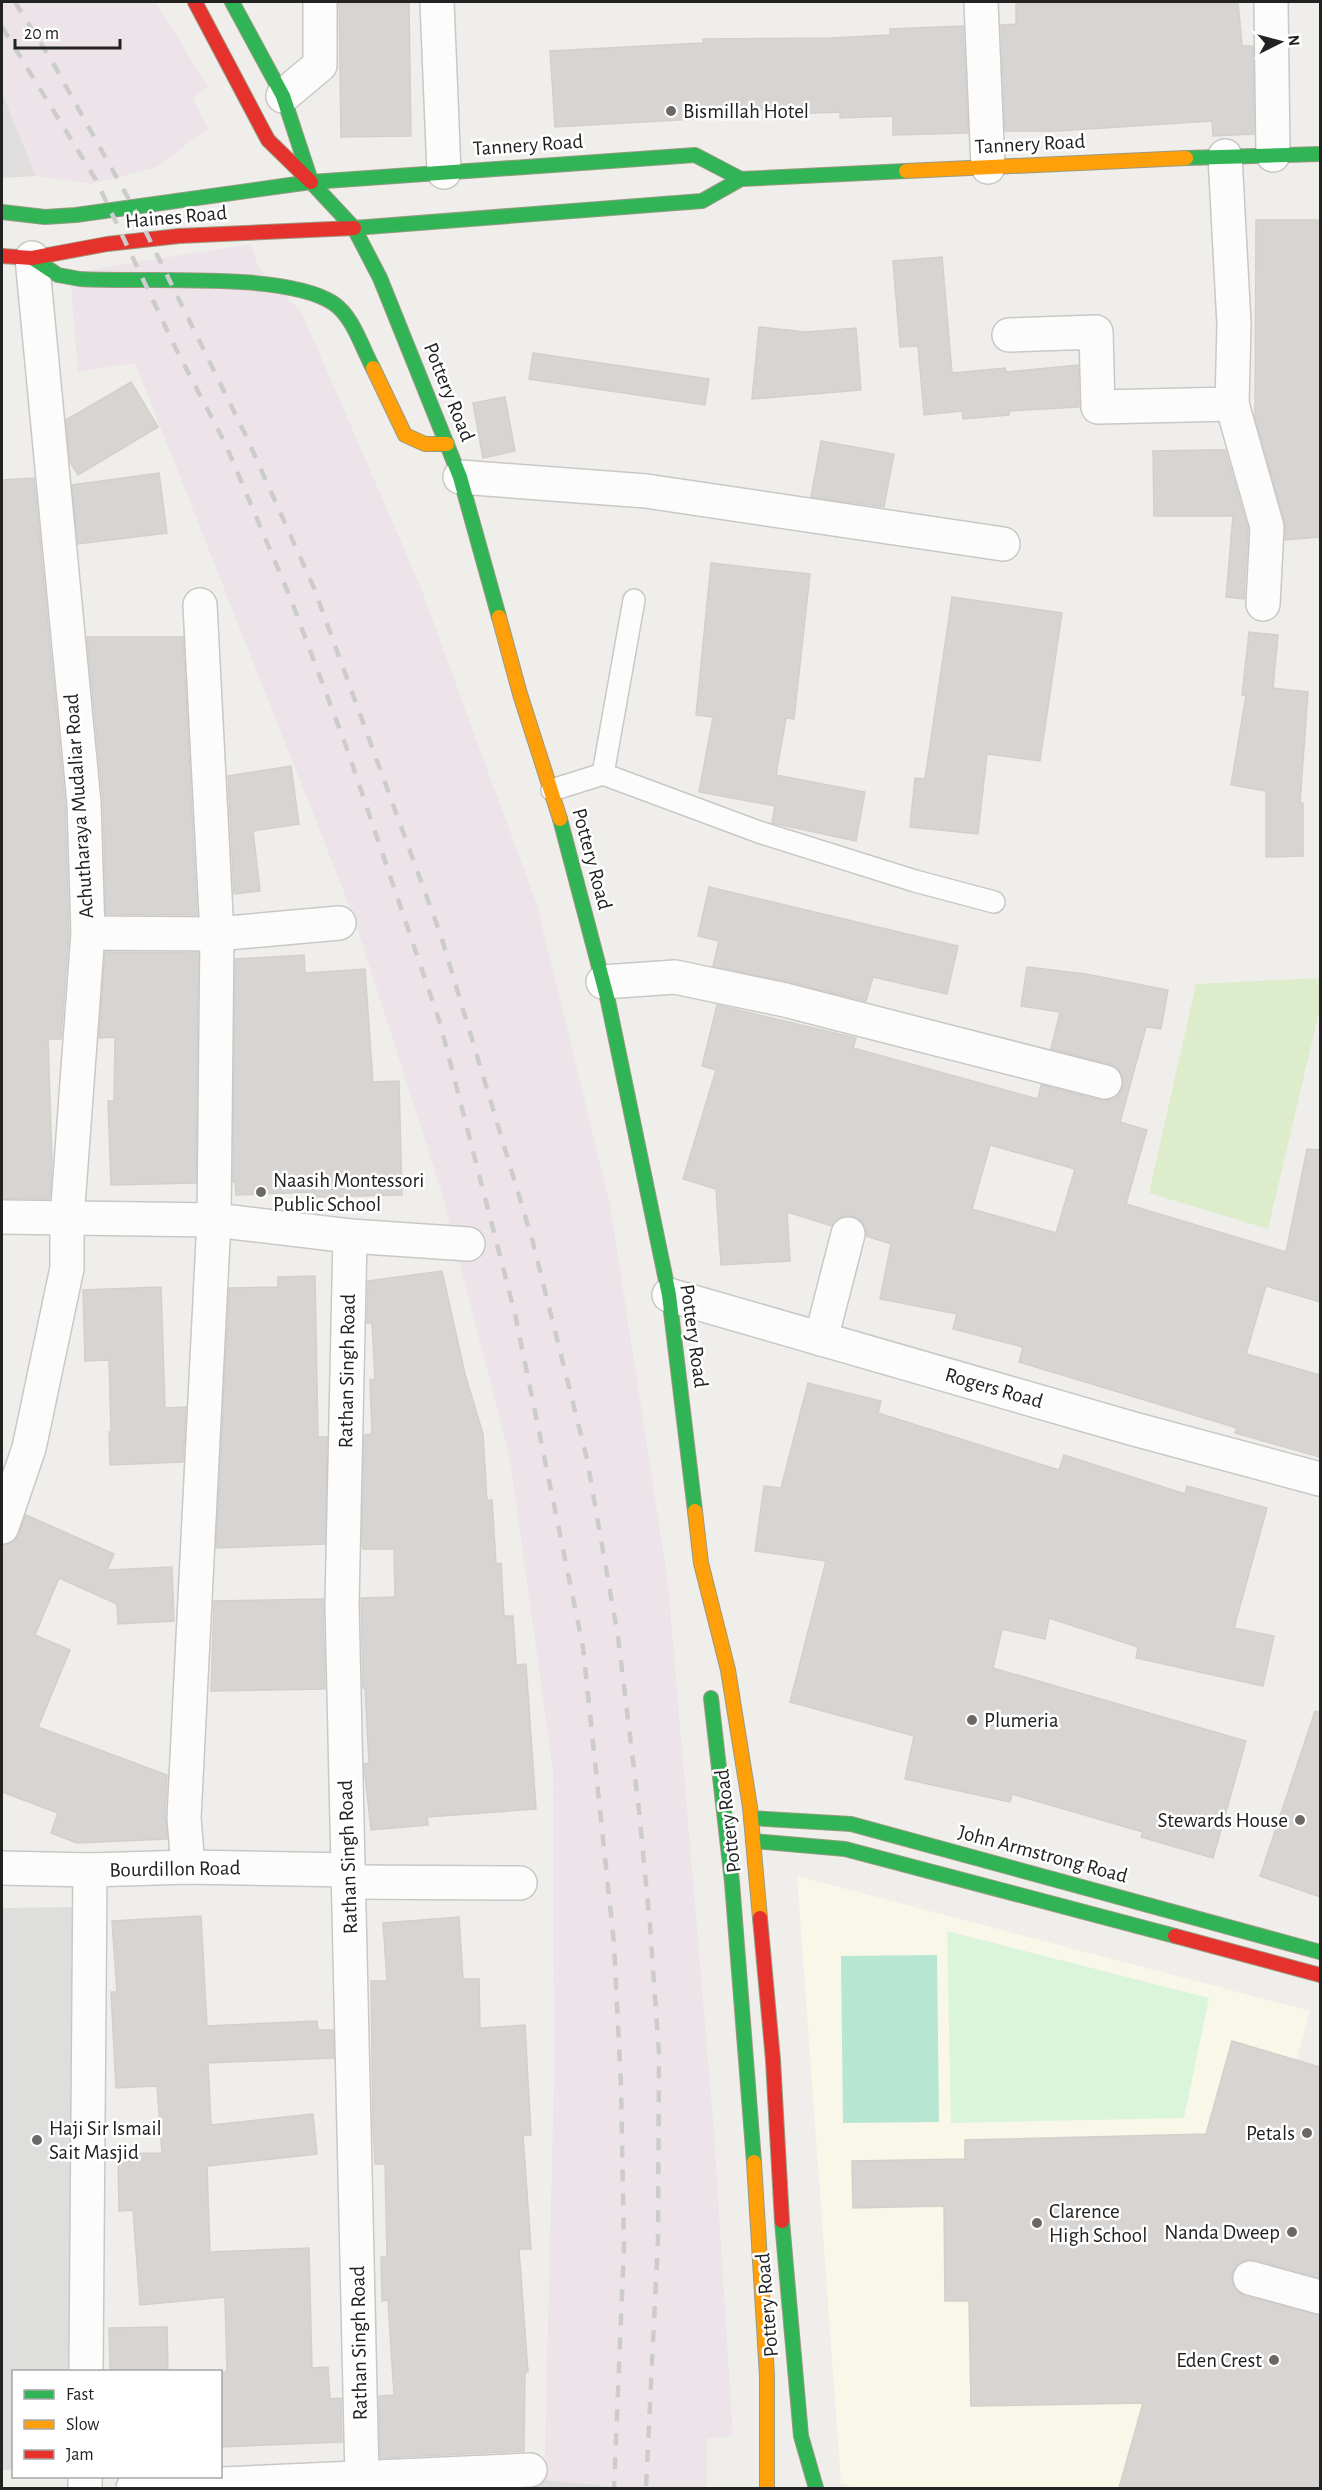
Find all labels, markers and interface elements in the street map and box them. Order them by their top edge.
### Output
scale bar [15,12,120,50]
north arrow [1250,12,1310,72]
text: 20 m [24,25,59,43]
text: N [1285,34,1302,47]
place label: Bismillah Hotel [683,101,809,122]
marker: Bismillah Hotel [664,104,678,118]
street label: Tannery Road [472,131,584,159]
street label: Tannery Road [974,131,1086,157]
street label: Haines Road [124,202,228,232]
street label: Pottery Road [420,340,478,444]
street label: Achutharaya Mudaliar Road [61,693,97,919]
street label: Pottery Road [568,806,616,912]
place label: Naasih Montessori Public School [273,1170,424,1215]
marker: Naasih Montessori Public School [254,1185,268,1199]
street label: Pottery Road [676,1283,712,1389]
street label: Rathan Singh Road [335,1293,359,1448]
street label: Rogers Road [943,1364,1046,1412]
place label: Plumeria [984,1710,1059,1731]
marker: Plumeria [965,1713,979,1727]
street label: Pottery Road [711,1768,745,1874]
street label: Rathan Singh Road [335,1779,361,1935]
place label: Stewards House [1157,1810,1288,1831]
marker: Stewards House [1293,1813,1307,1827]
street label: John Armstrong Road [956,1821,1130,1887]
street label: Bourdillon Road [109,1857,241,1881]
place label: Haji Sir Ismail Sait Masjid [49,2118,162,2163]
place label: Petals [1246,2123,1295,2144]
marker: Petals [1300,2126,1314,2140]
marker: Haji Sir Ismail Sait Masjid [30,2133,44,2147]
place label: Clarence High School [1049,2201,1147,2246]
marker: Clarence High School [1030,2216,1044,2230]
place label: Nanda Dweep [1164,2222,1280,2243]
marker: Nanda Dweep [1285,2225,1299,2239]
street label: Pottery Road [752,2252,782,2358]
street label: Rathan Singh Road [347,2265,371,2420]
place label: Eden Crest [1176,2350,1262,2371]
marker: Eden Crest [1267,2353,1281,2367]
legend [12,2370,222,2478]
text: Fast [66,2386,94,2404]
text: Slow [66,2416,99,2434]
text: Jam [66,2446,94,2464]

